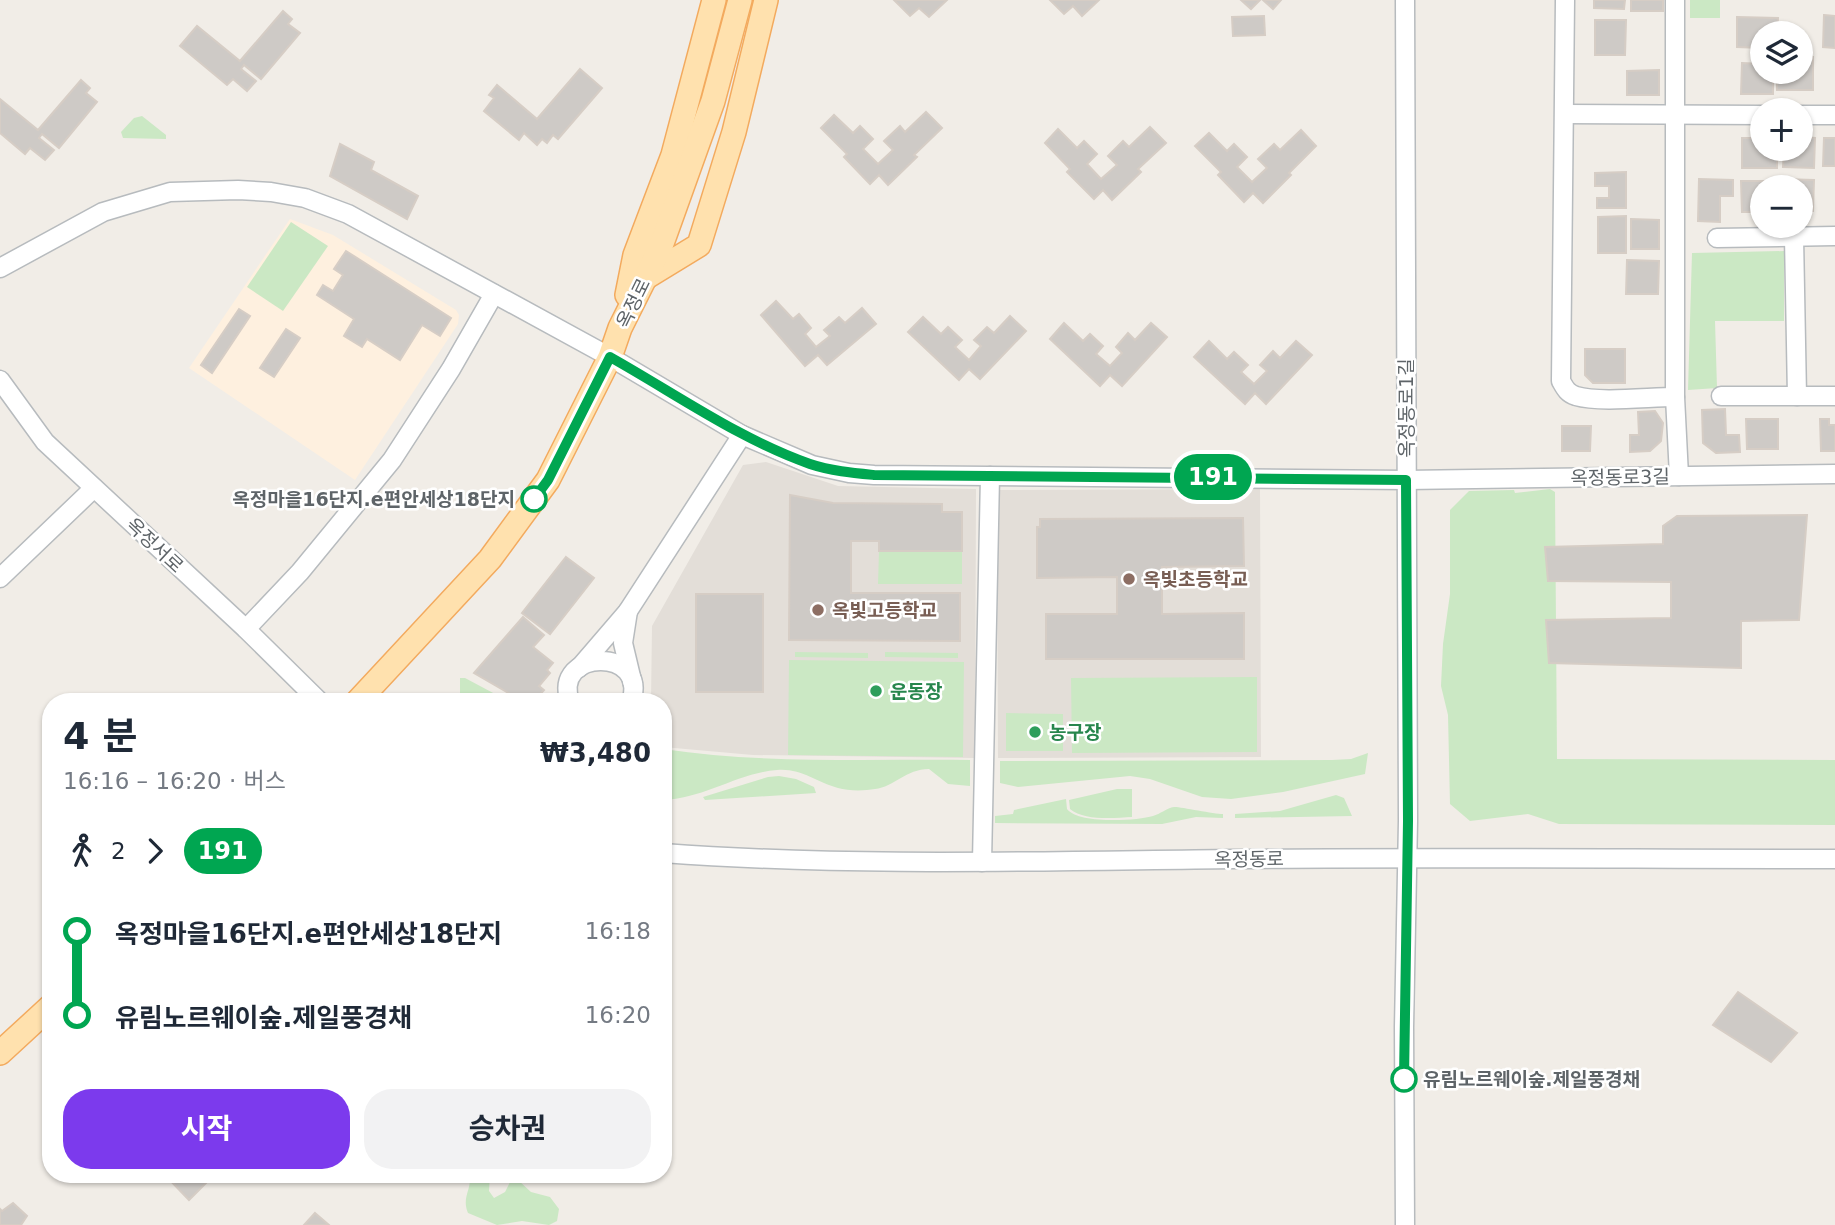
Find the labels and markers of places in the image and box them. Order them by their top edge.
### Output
marker: 옥정마을16단지.e편안세상18단지 [521,486,547,512]
place label: 옥정마을16단지.e편안세상18단지 [232,488,515,510]
place label: 옥빛초등학교 [1143,568,1248,590]
marker: 옥빛초등학교 [1121,571,1137,587]
place label: 옥빛고등학교 [832,599,937,621]
marker: 옥빛고등학교 [810,602,826,618]
place label: 운동장 [890,680,942,702]
marker: 운동장 [868,683,884,699]
place label: 농구장 [1049,721,1101,743]
marker: 농구장 [1027,724,1043,740]
marker: 유림노르웨이숲.제일풍경채 [1391,1066,1417,1092]
place label: 유림노르웨이숲.제일풍경채 [1423,1068,1640,1090]

